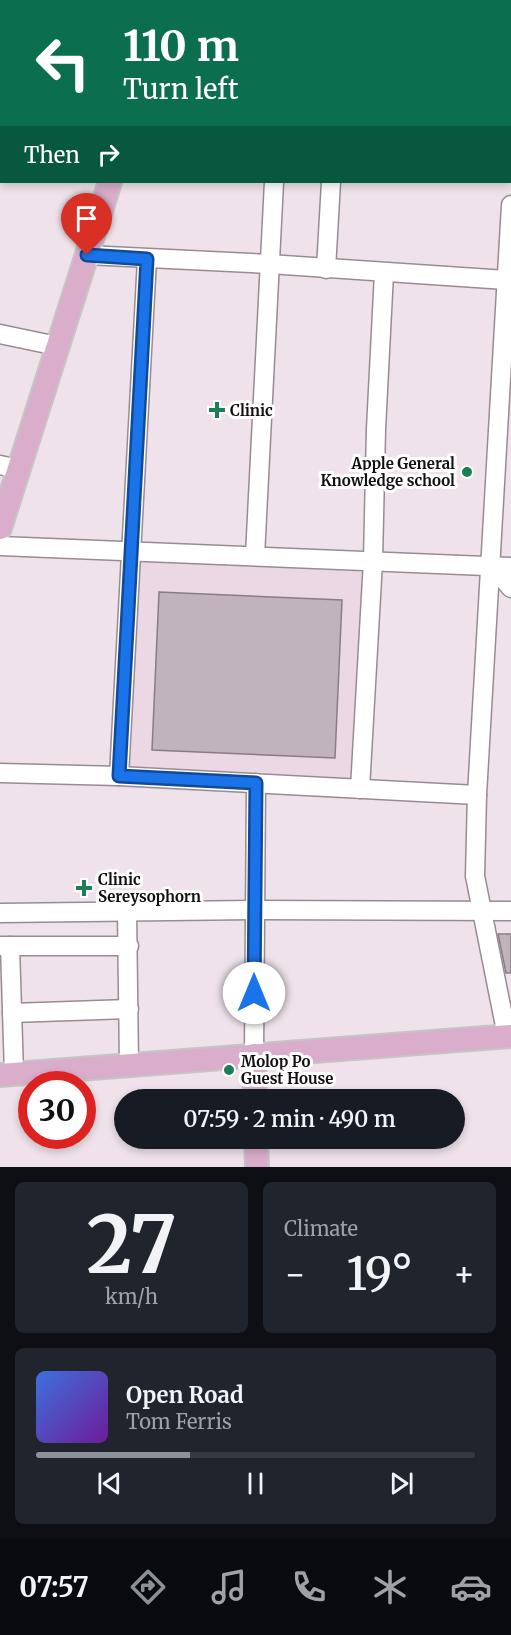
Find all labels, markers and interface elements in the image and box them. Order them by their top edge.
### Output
text: 110 m [123,20,239,72]
icon: left [24,24,102,102]
text: Turn left [123,72,238,106]
icon: right [92,138,125,171]
text: Then [24,141,80,169]
pin [61,193,112,255]
icon: arrive [70,202,103,235]
marker: Clinic [208,401,226,419]
place label: Clinic [230,401,273,420]
place label: Apple General Knowledge school [320,454,455,490]
marker: Apple General Knowledge school [460,465,474,479]
place label: Clinic Sereysophorn [98,870,201,906]
marker: Clinic Sereysophorn [75,879,93,897]
position arrow [222,961,286,1025]
place label: Molop Po Guest House [241,1052,333,1088]
marker: Molop Po Guest House [222,1063,236,1077]
speed limit sign: 30 [18,1071,96,1149]
text: 07:59 · 2 min · 490 m [183,1105,396,1133]
text: 27 [86,1196,177,1294]
text: Climate [284,1216,358,1241]
text: 19° [346,1246,413,1302]
text: − [284,1254,306,1295]
text: + [453,1254,475,1295]
text: km/h [105,1284,158,1309]
text: Open Road [126,1381,244,1409]
text: Tom Ferris [126,1409,232,1434]
icon: previous [93,1467,126,1500]
icon: pause [239,1467,272,1500]
icon: next [385,1467,418,1500]
icon: directions [127,1566,169,1608]
icon: music [208,1566,250,1608]
icon: phone [288,1566,330,1608]
icon: climate [369,1566,411,1608]
icon: car [450,1566,492,1608]
text: 07:57 [19,1570,89,1604]

